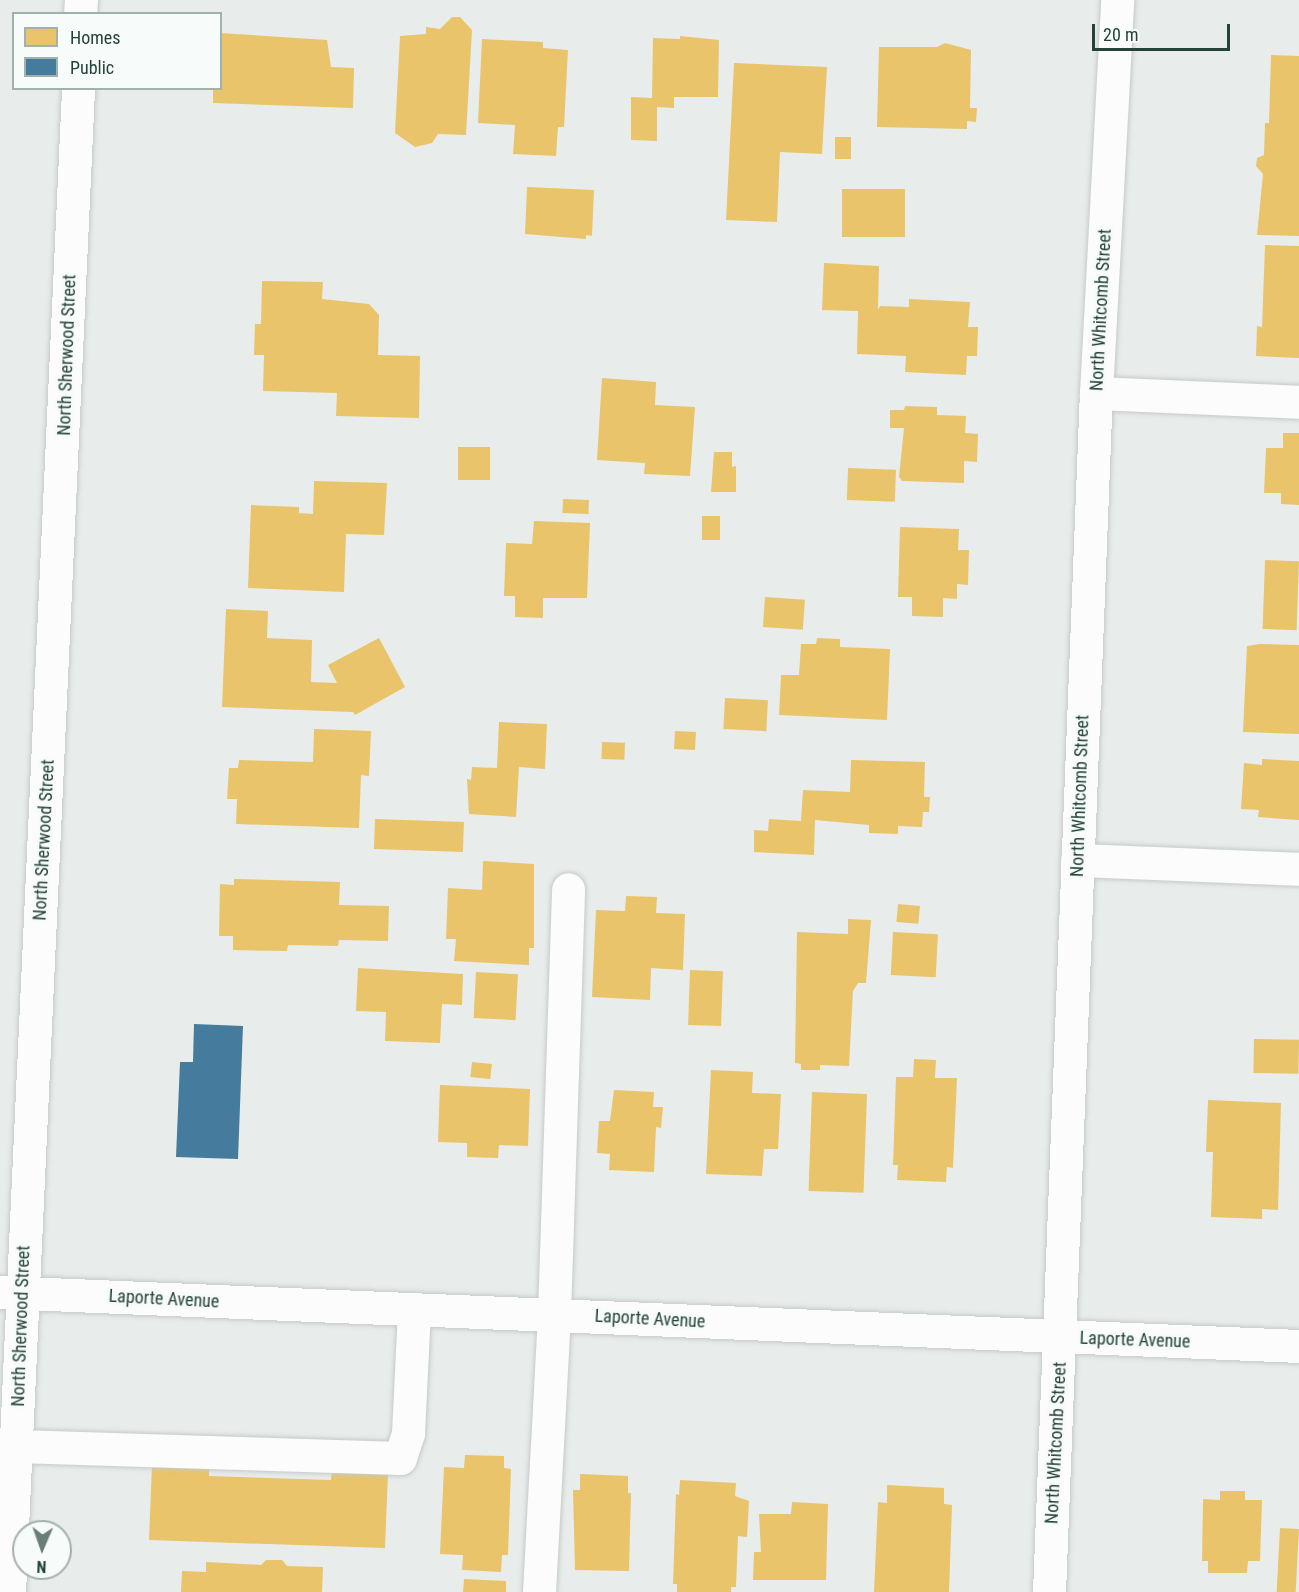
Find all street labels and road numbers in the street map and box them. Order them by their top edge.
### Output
street label: North Whitcomb Street [1086,228,1116,392]
street label: North Sherwood Street [53,274,81,436]
street label: North Whitcomb Street [1066,715,1094,877]
street label: North Sherwood Street [29,759,59,921]
street label: North Sherwood Street [7,1245,35,1407]
street label: Laporte Avenue [108,1285,220,1313]
street label: Laporte Avenue [594,1305,706,1333]
street label: Laporte Avenue [1079,1327,1191,1353]
street label: North Whitcomb Street [1041,1361,1071,1525]

